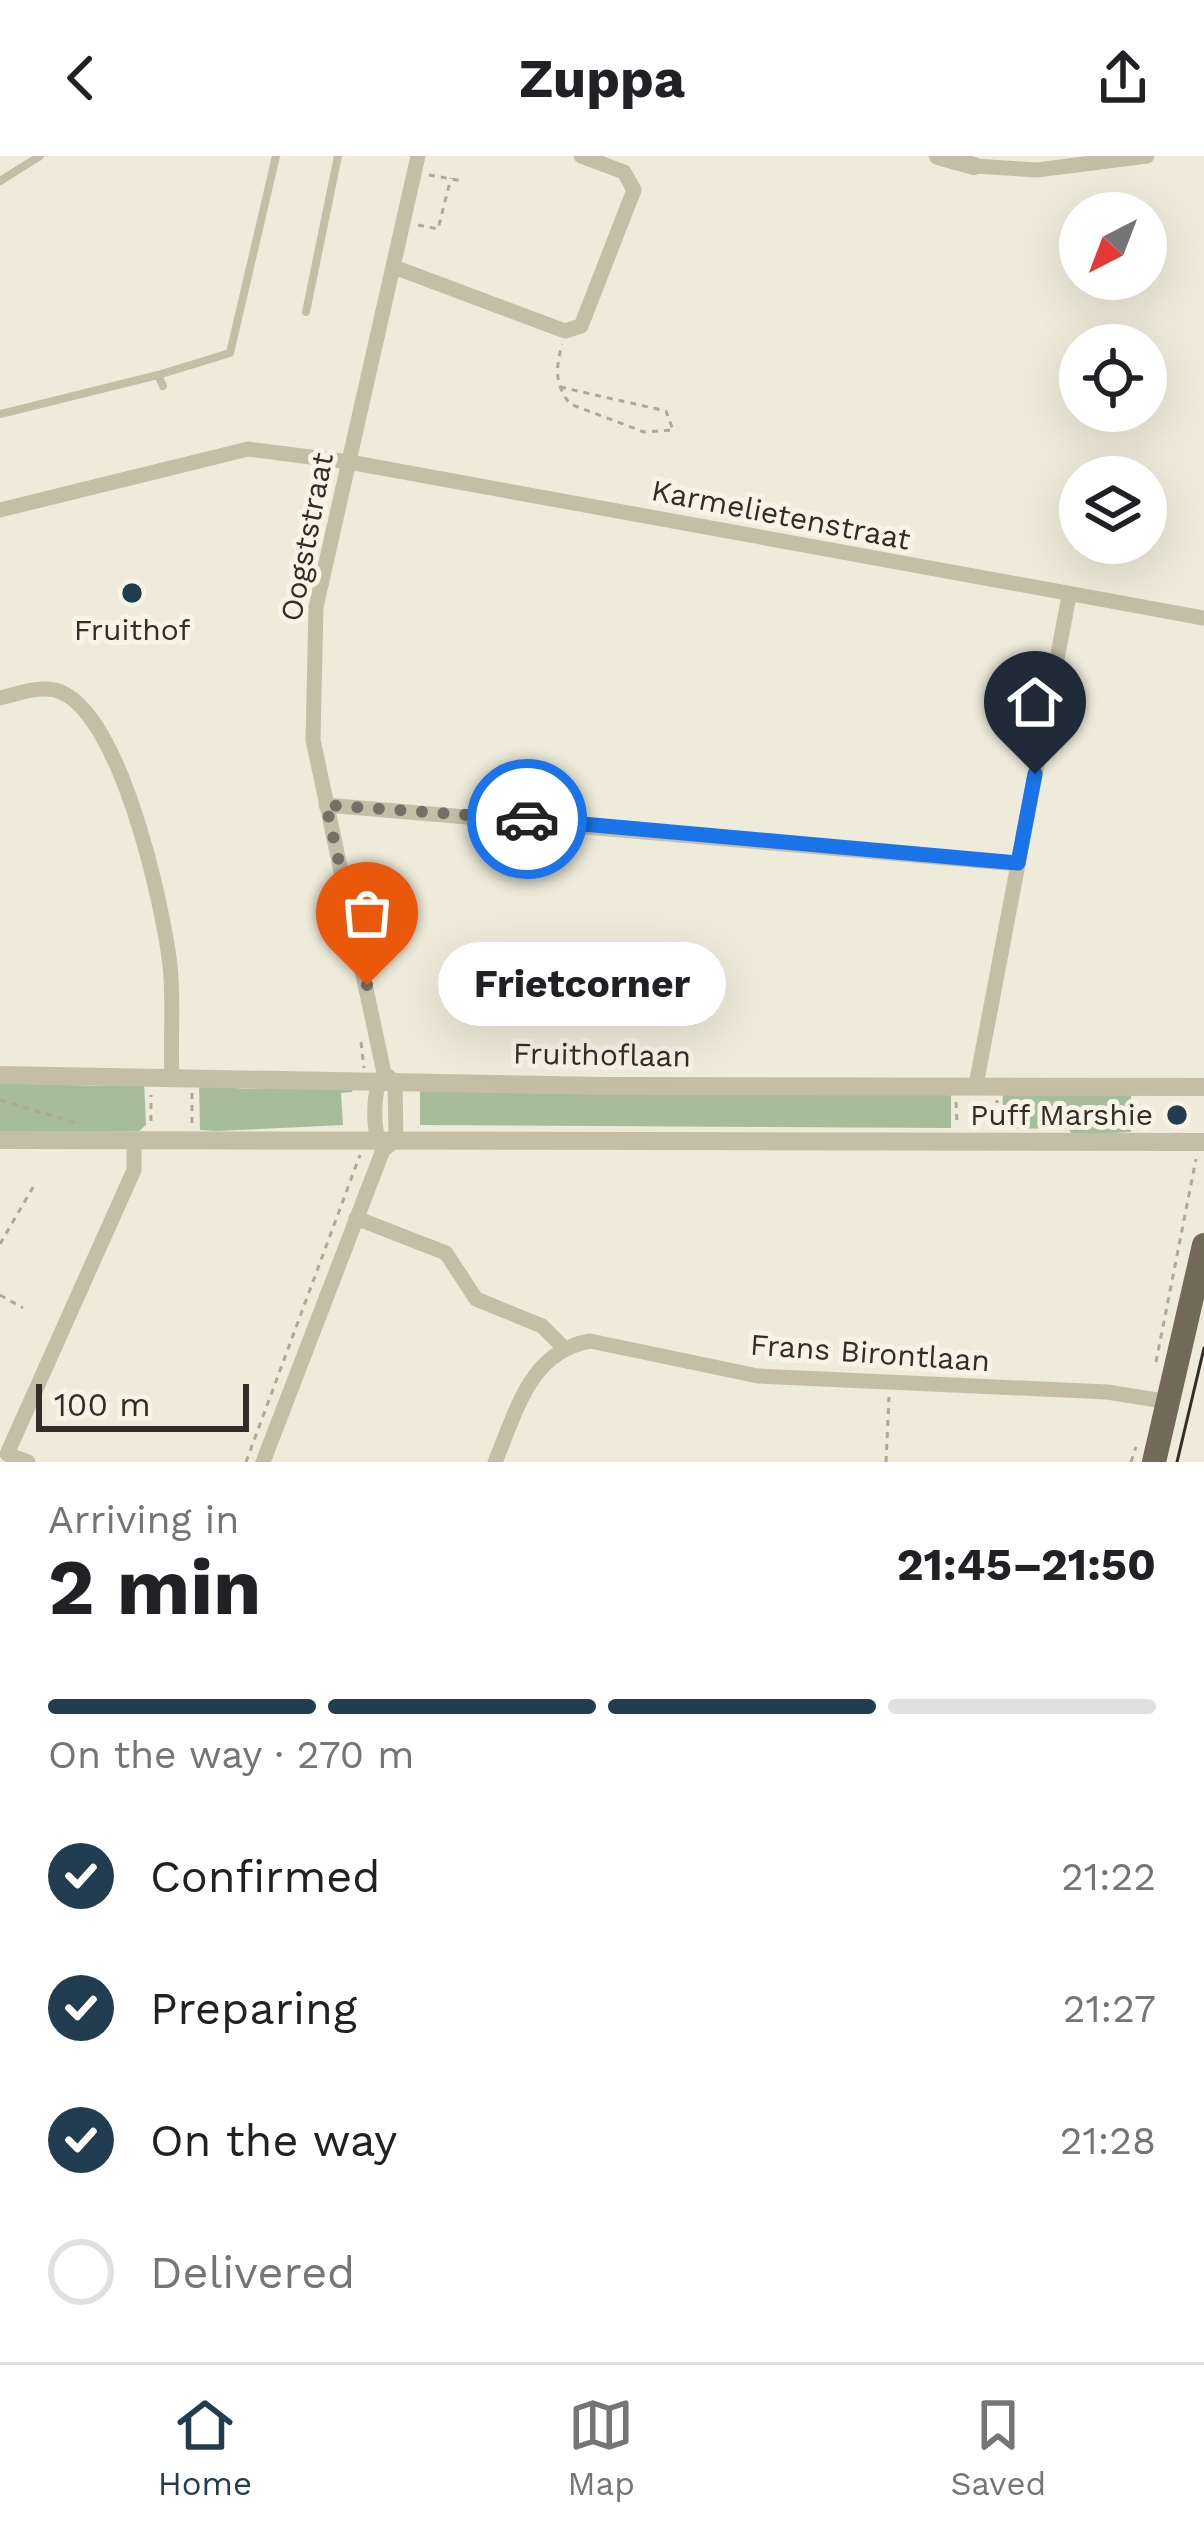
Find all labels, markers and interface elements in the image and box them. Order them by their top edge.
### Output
icon: back [48,45,114,111]
icon: share [1090,45,1156,111]
text: Zuppa [519,47,685,110]
north arrow [1059,192,1167,300]
map controls [1059,192,1167,564]
button: locate [1059,324,1167,432]
street label: Oogststraat [273,449,340,624]
button: layers [1059,456,1167,564]
street label: Karmelietenstraat [649,472,914,557]
marker: Fruithof [119,580,145,606]
place label: Fruithof [74,612,190,647]
pin [984,651,1086,774]
icon: home [1002,669,1068,735]
courier [467,759,587,879]
icon: car [494,786,560,852]
pin [316,862,418,985]
icon: bag [334,880,400,946]
callout: Frietcorner [439,943,727,1027]
text: Frietcorner [474,961,690,1006]
street label: Fruithoflaan [513,1035,691,1074]
place label: Puff Marshie [970,1097,1153,1132]
marker: Puff Marshie [1164,1102,1190,1128]
street label: Frans Birontlaan [749,1327,991,1378]
scale bar [36,1378,249,1431]
text: 100 m [54,1385,151,1424]
text: Arriving in [48,1497,239,1542]
text: 21:45–21:50 [897,1538,1156,1591]
text: 2 min [48,1541,261,1633]
text: On the way · 270 m [48,1732,415,1777]
icon: check [48,1843,114,1909]
text: Confirmed [150,1850,381,1903]
text: 21:22 [1061,1854,1156,1899]
icon: check [48,1975,114,2041]
text: Preparing [150,1982,357,2035]
text: 21:27 [1063,1986,1156,2031]
icon: check [48,2107,114,2173]
text: On the way [150,2114,397,2167]
text: 21:28 [1060,2118,1156,2163]
text: Delivered [150,2246,355,2299]
tab: Home [158,2392,252,2503]
tab: Map [568,2392,635,2503]
tab: Saved [950,2392,1046,2503]

